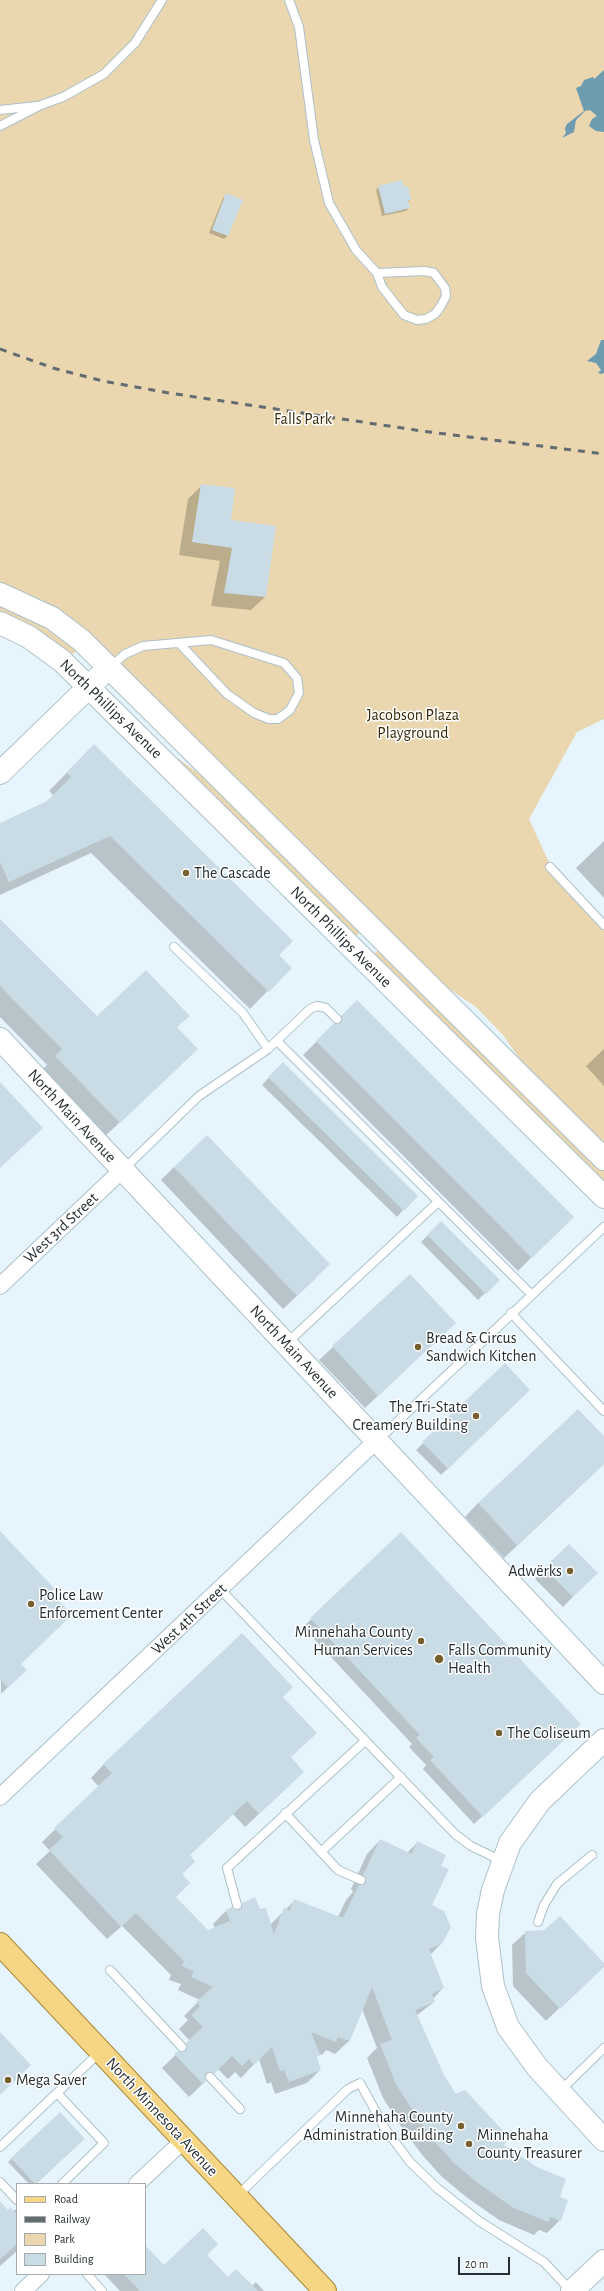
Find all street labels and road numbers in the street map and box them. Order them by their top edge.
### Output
street label: North Phillips Avenue [56,655,166,763]
street label: North Phillips Avenue [286,882,396,992]
street label: North Main Avenue [24,1065,120,1167]
street label: West 3rd Street [20,1189,102,1267]
street label: North Main Avenue [246,1301,342,1403]
street label: West 4th Street [147,1579,231,1659]
street label: North Minnesota Avenue [102,2054,222,2180]

